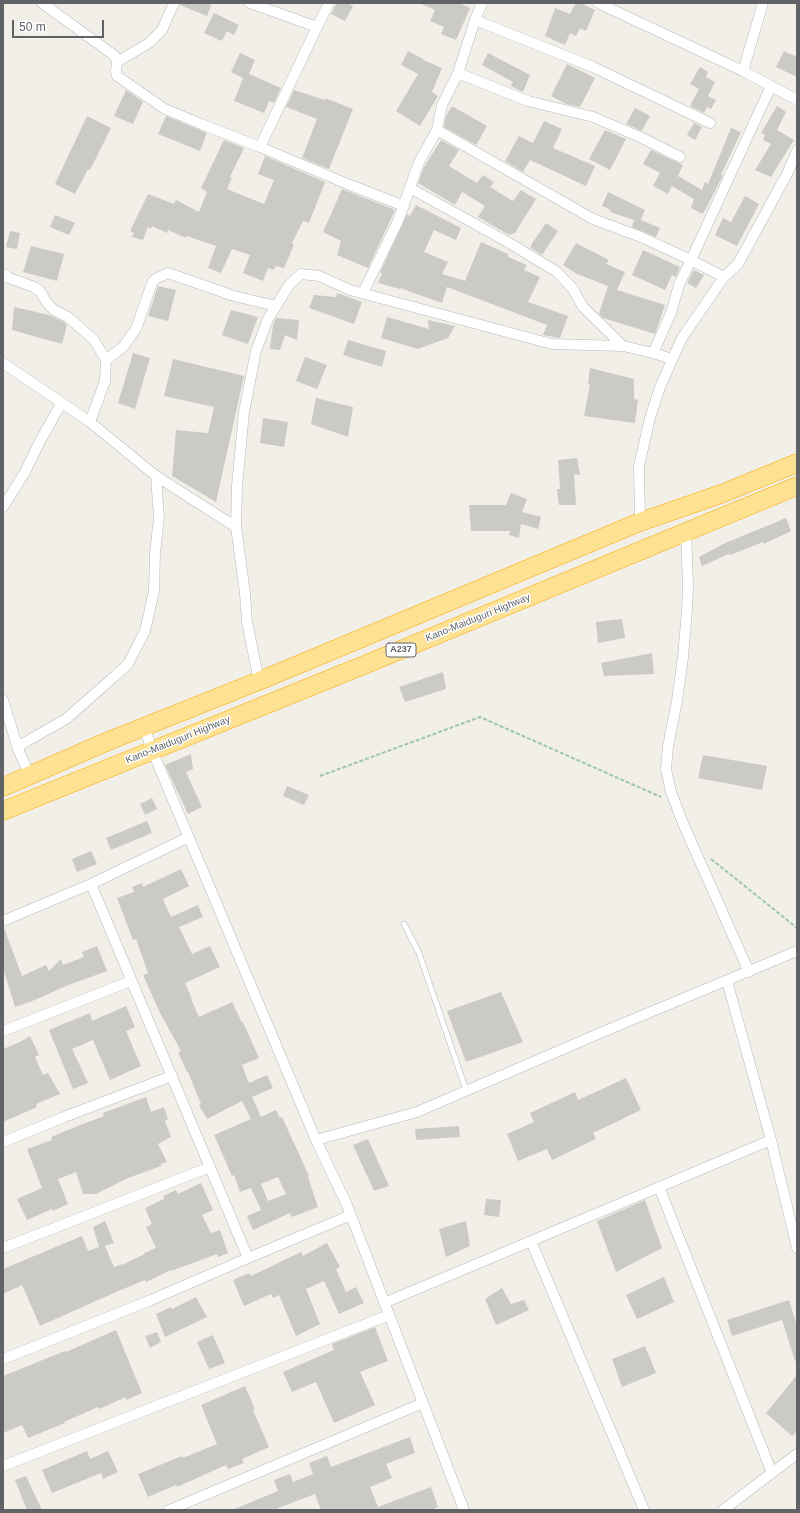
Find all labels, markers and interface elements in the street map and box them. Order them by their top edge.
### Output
scale bar [14,12,106,38]
text: 50 m [19,20,46,34]
street label: Kano-Maiduguri Highway [424,592,532,644]
road number: A237 [386,643,416,657]
street label: Kano-Maiduguri Highway [124,714,232,766]

